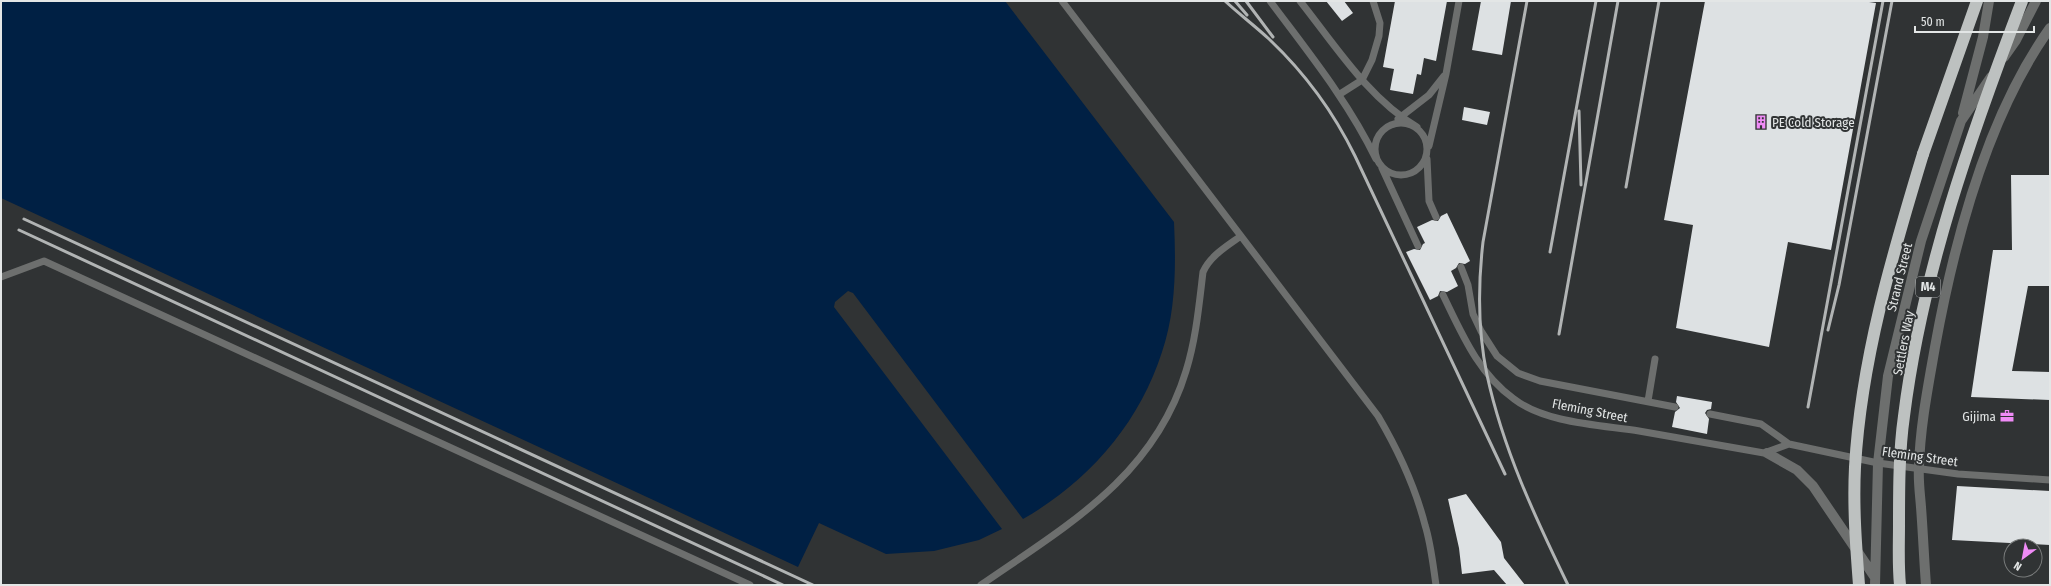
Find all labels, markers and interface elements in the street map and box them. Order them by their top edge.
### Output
scale bar [1915,8,2034,34]
text: 50 m [1921,15,1945,29]
building icon: PE Cold Storage [1753,114,1769,130]
place label: PE Cold Storage [1772,115,1855,130]
street label: Strand Street [1884,241,1915,313]
road number: M4 [1916,277,1940,297]
street label: Settlers Way [1890,309,1917,377]
street label: Fleming Street [1551,396,1630,425]
office icon: Gijima [1999,408,2015,424]
place label: Gijima [1962,409,1996,424]
street label: Fleming Street [1881,444,1960,469]
north arrow [2003,538,2043,578]
text: N [2012,559,2024,573]

